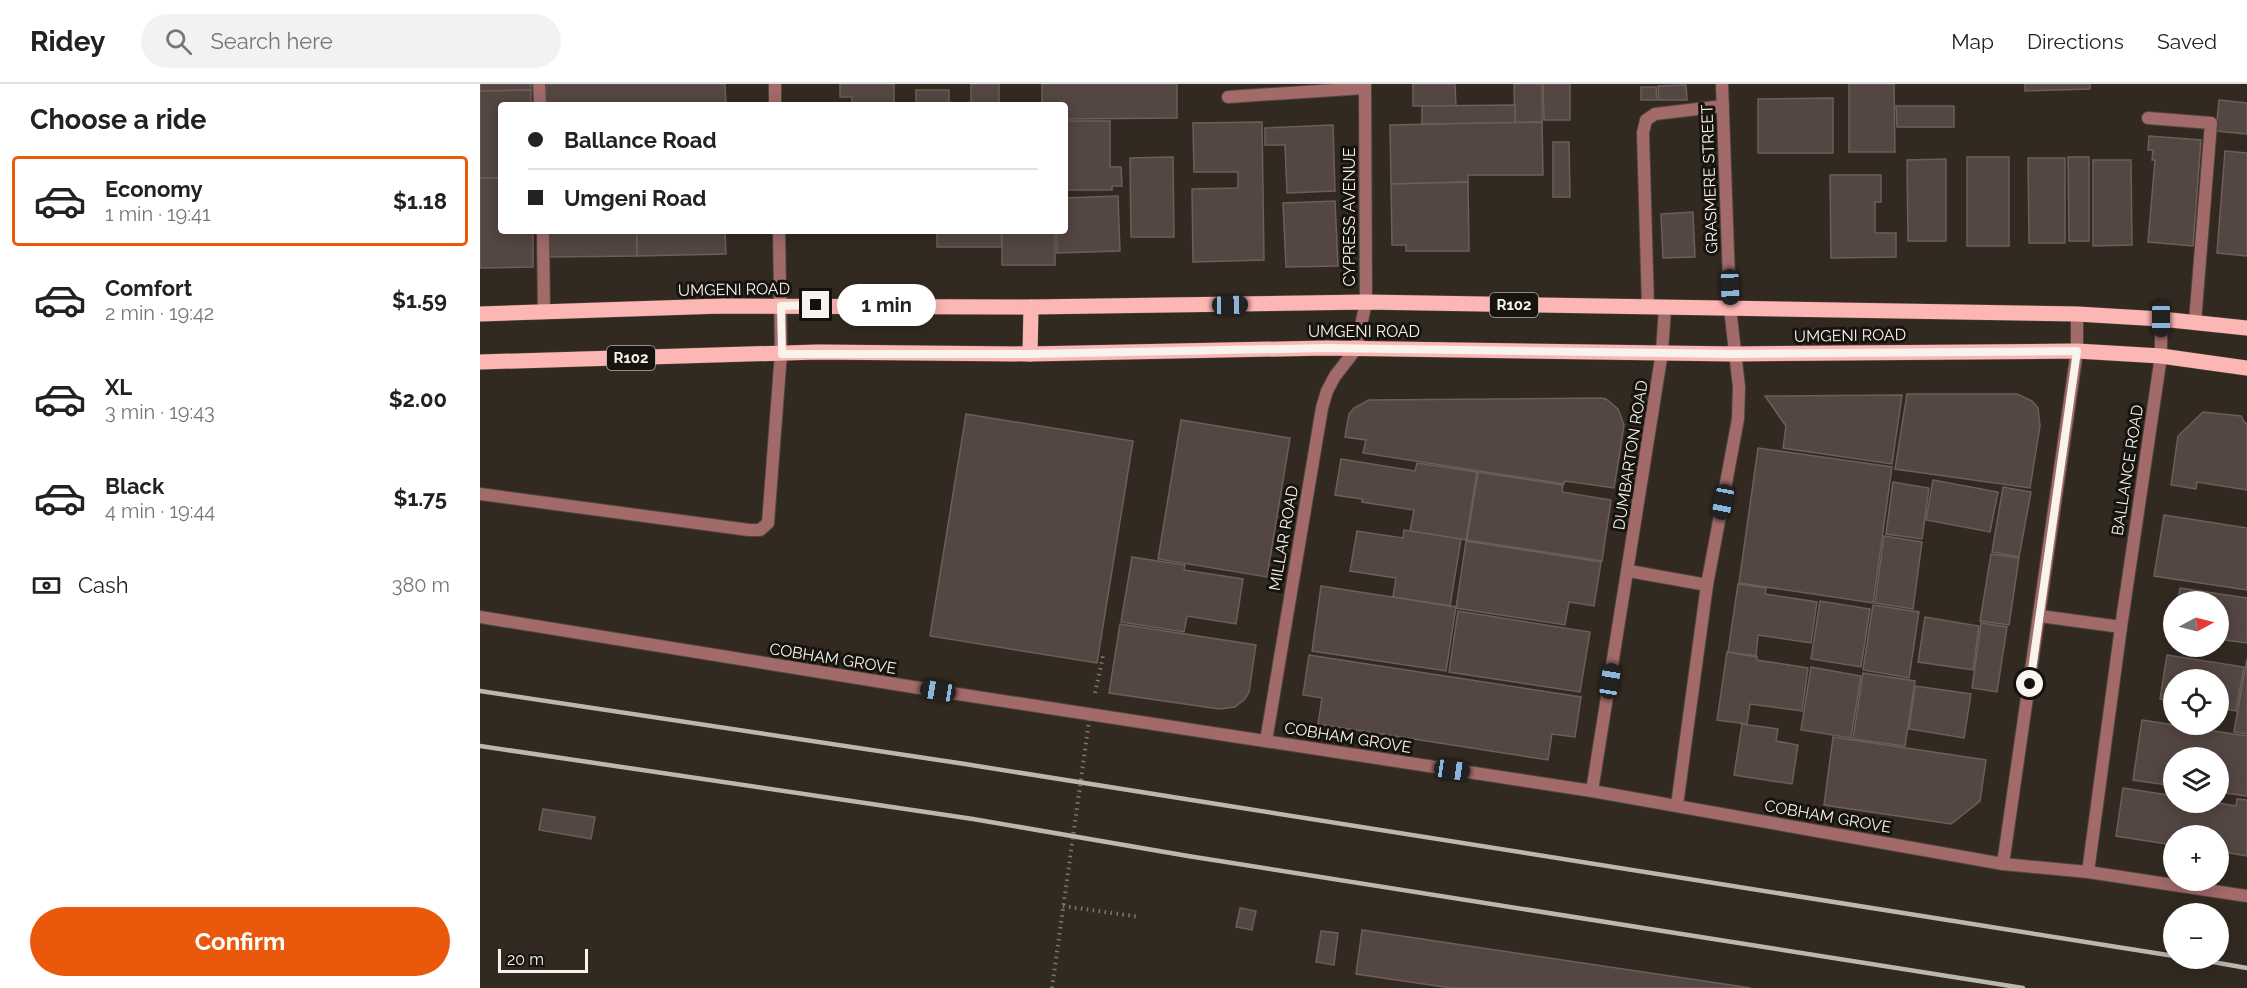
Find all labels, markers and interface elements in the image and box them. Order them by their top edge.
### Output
search box [141,14,561,68]
text: Ridey [30,25,105,58]
icon: search [162,25,195,58]
text: Search here [210,28,333,54]
text: Map [1951,29,1994,54]
text: Directions [2027,29,2124,54]
text: Saved [2157,29,2217,54]
text: Choose a ride [30,104,206,135]
street label: GRASMERE STREET [1697,104,1722,254]
text: Ballance Road [564,127,717,153]
street label: CYPRESS AVENUE [1340,147,1359,286]
icon: car [33,174,87,228]
text: Economy [105,176,203,202]
text: Umgeni Road [564,185,706,211]
text: $1.18 [393,188,447,214]
text: 1 min · 19:41 [105,202,211,226]
car [1720,269,1740,305]
icon: car [33,273,87,327]
text: Comfort [105,275,192,301]
street label: UMGENI ROAD [678,279,790,300]
callout: 1 min [837,284,936,326]
text: $1.59 [392,287,447,313]
route end [802,291,829,318]
text: 1 min [861,293,912,317]
road number: R102 [1490,293,1538,317]
car [1212,296,1248,314]
text: 2 min · 19:42 [105,301,214,325]
car [2152,301,2170,337]
street label: UMGENI ROAD [1308,322,1420,341]
street label: UMGENI ROAD [1794,325,1906,346]
road number: R102 [607,346,655,370]
icon: car [33,372,87,426]
text: XL [105,374,132,400]
street label: DUMBARTON ROAD [1609,379,1652,531]
text: $2.00 [389,386,447,412]
text: 3 min · 19:43 [105,400,215,424]
street label: BALLANCE ROAD [2108,403,2147,537]
icon: car [33,471,87,525]
text: Black [105,473,164,499]
car [1711,483,1735,521]
street label: MILLAR ROAD [1265,484,1302,592]
text: $1.75 [393,485,447,511]
text: 4 min · 19:44 [105,499,215,523]
icon: cash [30,569,63,602]
text: Cash [78,572,129,598]
text: 380 m [392,573,450,597]
north arrow [2163,591,2229,657]
map controls [2163,591,2229,969]
street label: COBHAM GROVE [768,639,898,678]
car [1598,662,1622,700]
button: locate [2163,669,2229,735]
route start [2016,670,2043,697]
car [919,679,957,703]
street label: COBHAM GROVE [1283,718,1413,757]
button: layers [2163,747,2229,813]
car [1433,759,1471,781]
street label: COBHAM GROVE [1763,796,1893,837]
button: + [2163,825,2229,891]
button: − [2163,903,2229,969]
button: Confirm [30,907,450,976]
scale bar [498,946,588,974]
text: 20 m [507,950,544,969]

